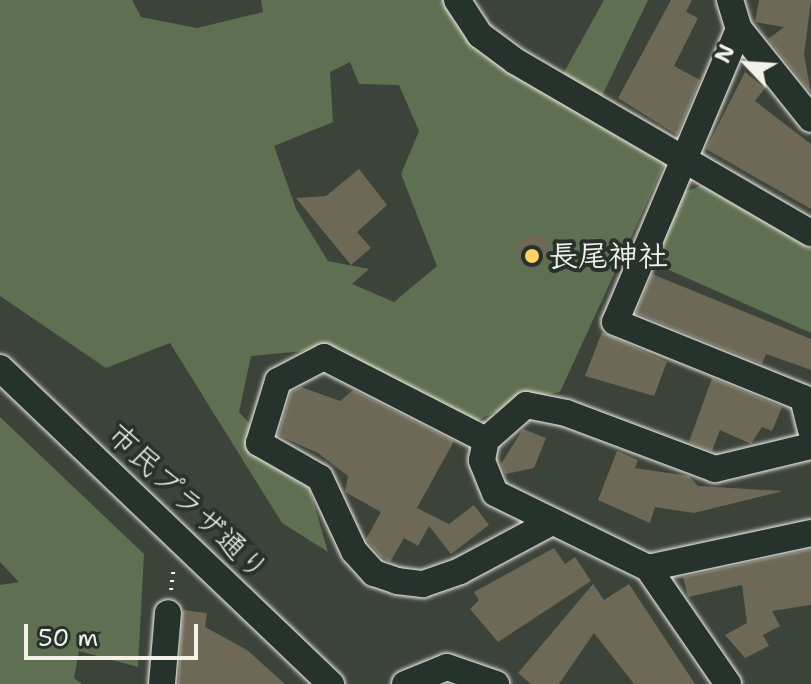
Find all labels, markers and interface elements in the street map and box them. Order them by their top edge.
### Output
north arrow [707,24,787,104]
text: N [708,40,742,68]
place label: 長尾神社 [548,238,668,274]
marker: 長尾神社 [523,247,541,265]
street label: 市民プラザ通り [100,416,276,588]
scale bar [28,608,202,658]
text: 50 m [38,622,98,654]

